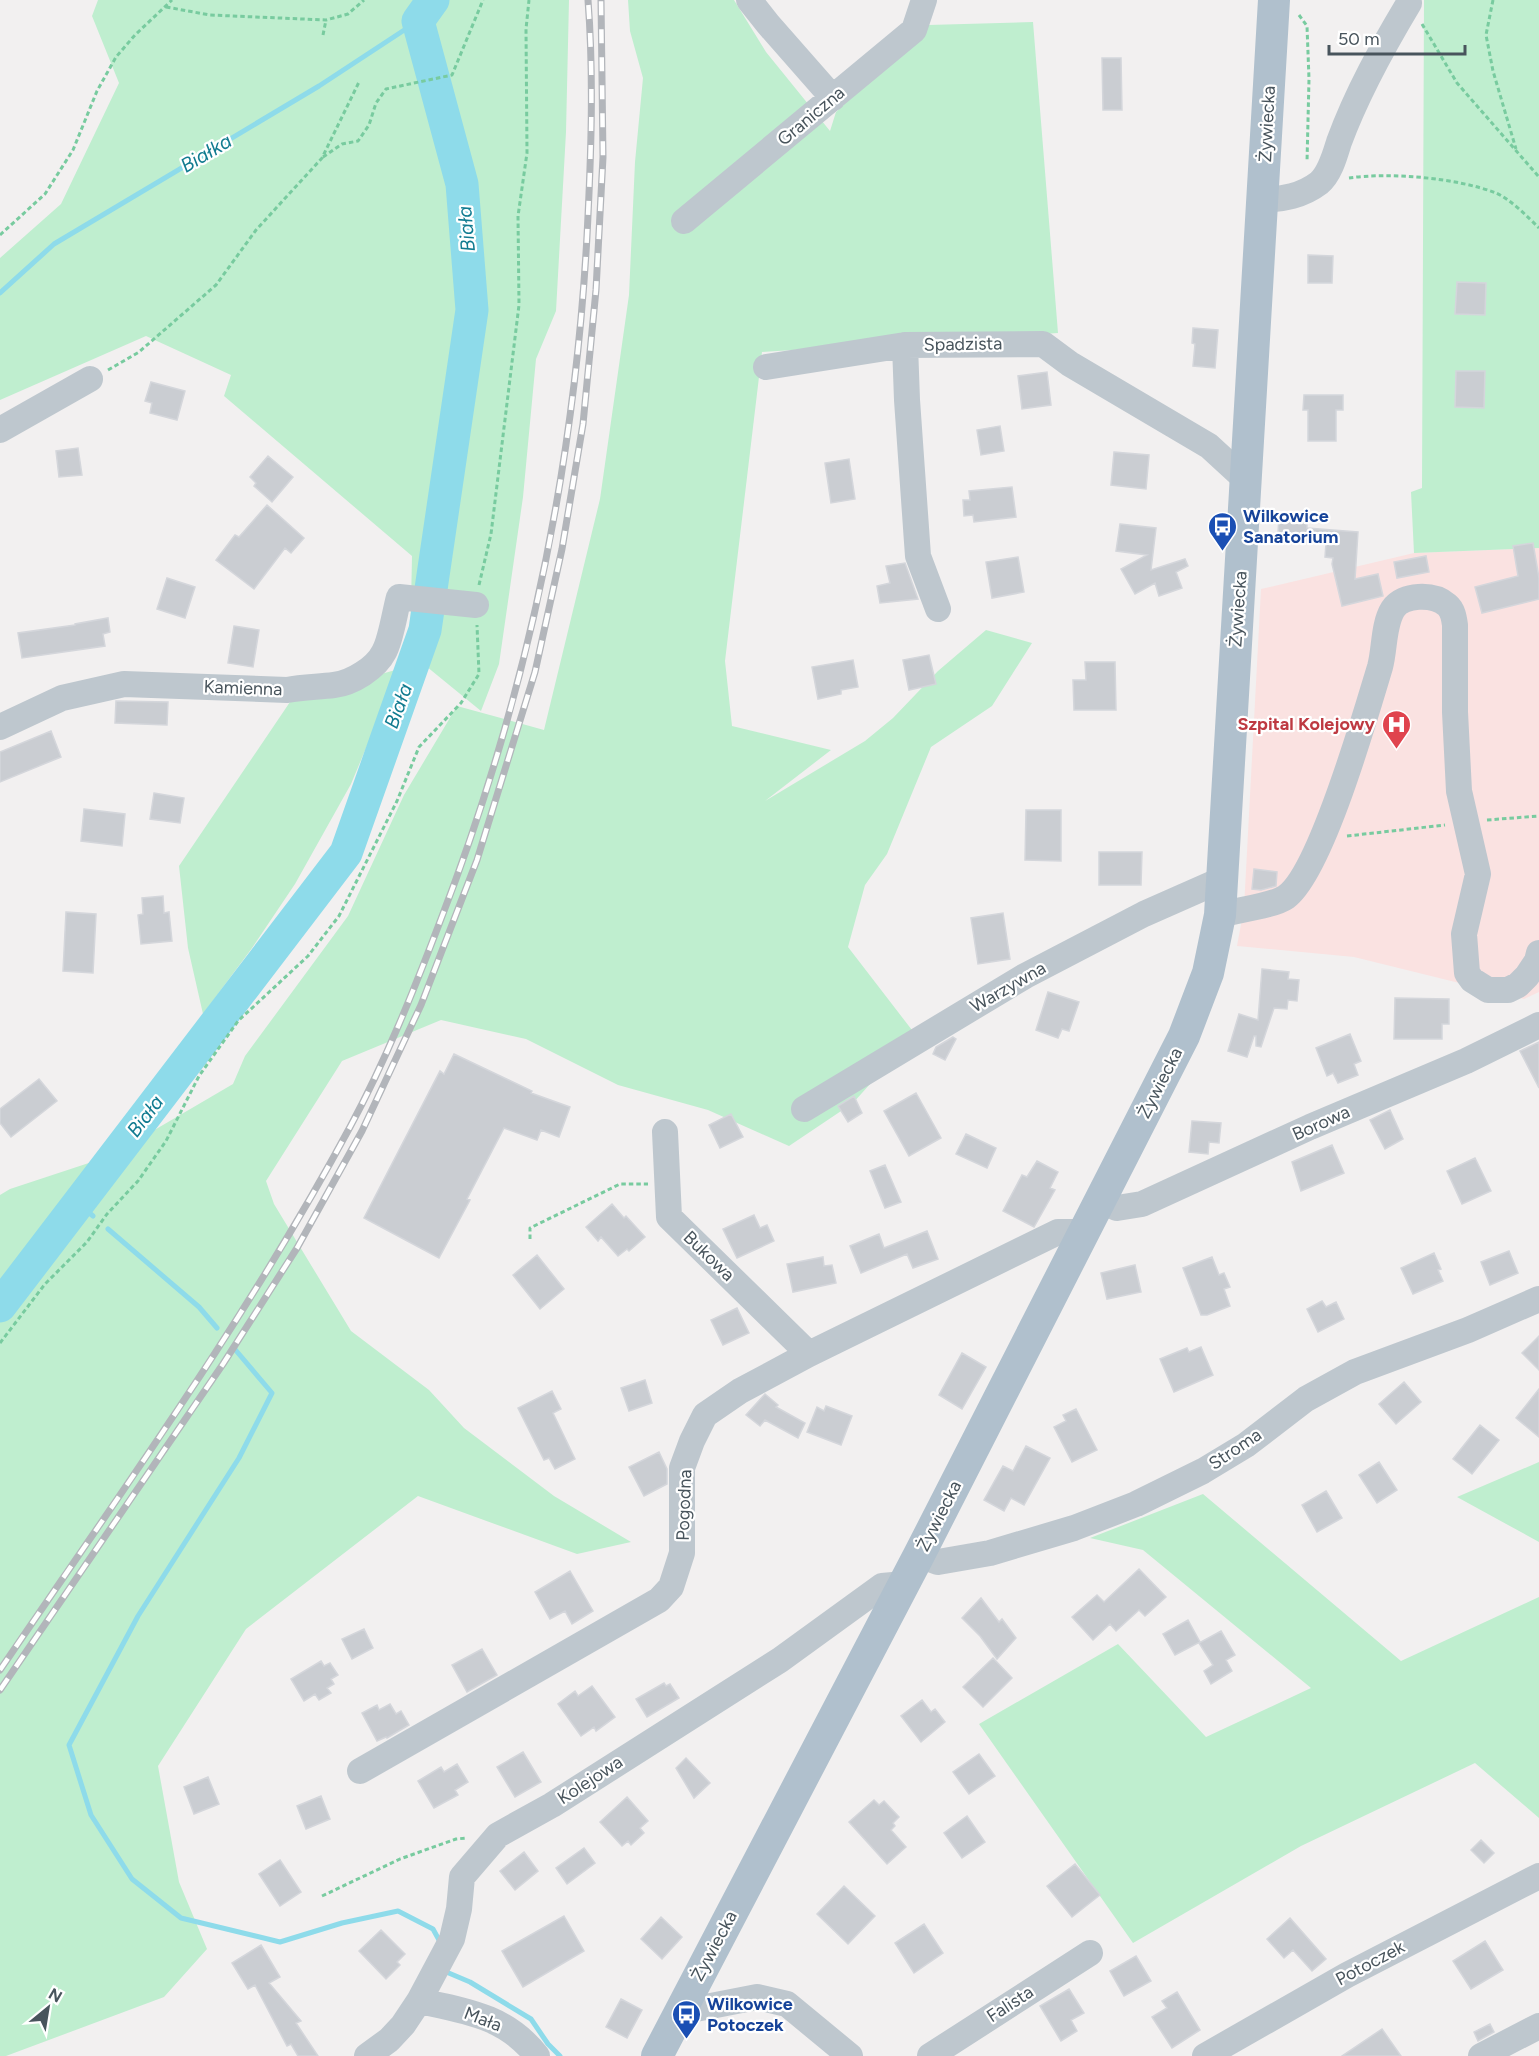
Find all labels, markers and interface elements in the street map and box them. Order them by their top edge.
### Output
scale bar [1329,18,1466,56]
text: 50 m [1338,28,1380,50]
street label: Graniczna [773,82,849,150]
street label: Żywiecka [1254,85,1280,163]
water label: Białka [176,128,236,178]
water label: Biała [452,205,480,253]
street label: Spadzista [923,332,1003,356]
place label: Wilkowice Sanatorium [1243,505,1338,548]
bus stop icon: Wilkowice Sanatorium [1206,510,1238,552]
street label: Żywiecka [1224,570,1252,648]
street label: Kamienna [203,676,283,700]
water label: Biała [379,680,417,732]
hospital icon: Szpital Kolejowy [1380,708,1412,750]
place label: Szpital Kolejowy [1238,713,1376,735]
street label: Warzywna [966,957,1050,1017]
street label: Żywiecka [1133,1044,1187,1122]
water label: Biała [122,1090,169,1142]
street label: Borowa [1289,1101,1353,1145]
street label: Bukowa [679,1226,739,1286]
street label: Stroma [1204,1423,1266,1475]
street label: Pogodna [672,1469,696,1541]
street label: Żywiecka [912,1477,966,1555]
street label: Kolejowa [553,1751,627,1809]
street label: Żywiecka [686,1907,742,1985]
street label: Potoczek [1332,1936,1409,1990]
north arrow [18,1978,78,2038]
street label: Falista [982,1981,1038,2027]
text: N [45,1984,65,2007]
place label: Wilkowice Potoczek [707,1993,793,2036]
bus stop icon: Wilkowice Potoczek [670,1998,702,2040]
street label: Mała [461,2002,505,2036]

